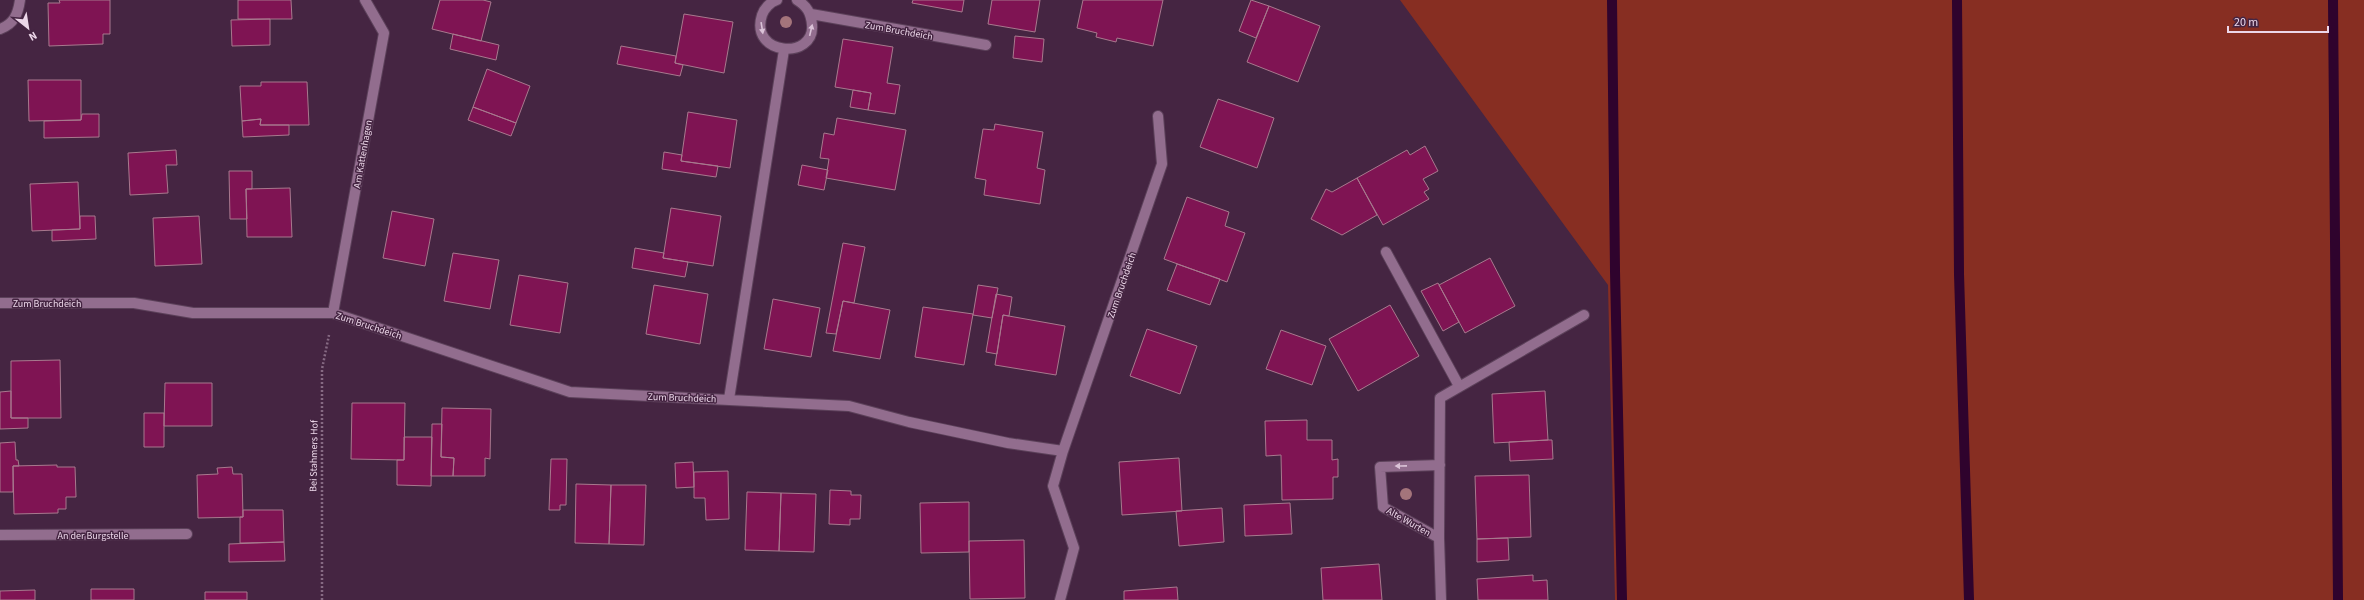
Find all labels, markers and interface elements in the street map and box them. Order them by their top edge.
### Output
north arrow [8,8,48,48]
scale bar [2228,8,2328,34]
text: 20 m [2234,14,2258,31]
street label: Zum Bruchdeich [864,18,934,44]
one-way arrow [759,22,765,34]
one-way arrow [808,24,814,36]
text: N [26,28,40,45]
street label: Am Kattenhagen [350,119,376,189]
street label: Zum Bruchdeich [1104,251,1140,320]
street label: Zum Bruchdeich [13,297,81,311]
street label: Zum Bruchdeich [334,309,404,343]
street label: Zum Bruchdeich [647,390,717,406]
street label: Bei Stahmers Hof [306,419,322,492]
one-way arrow [1395,463,1407,470]
street label: Alte Wurten [1384,504,1433,540]
street label: An der Burgstelle [58,529,128,543]

